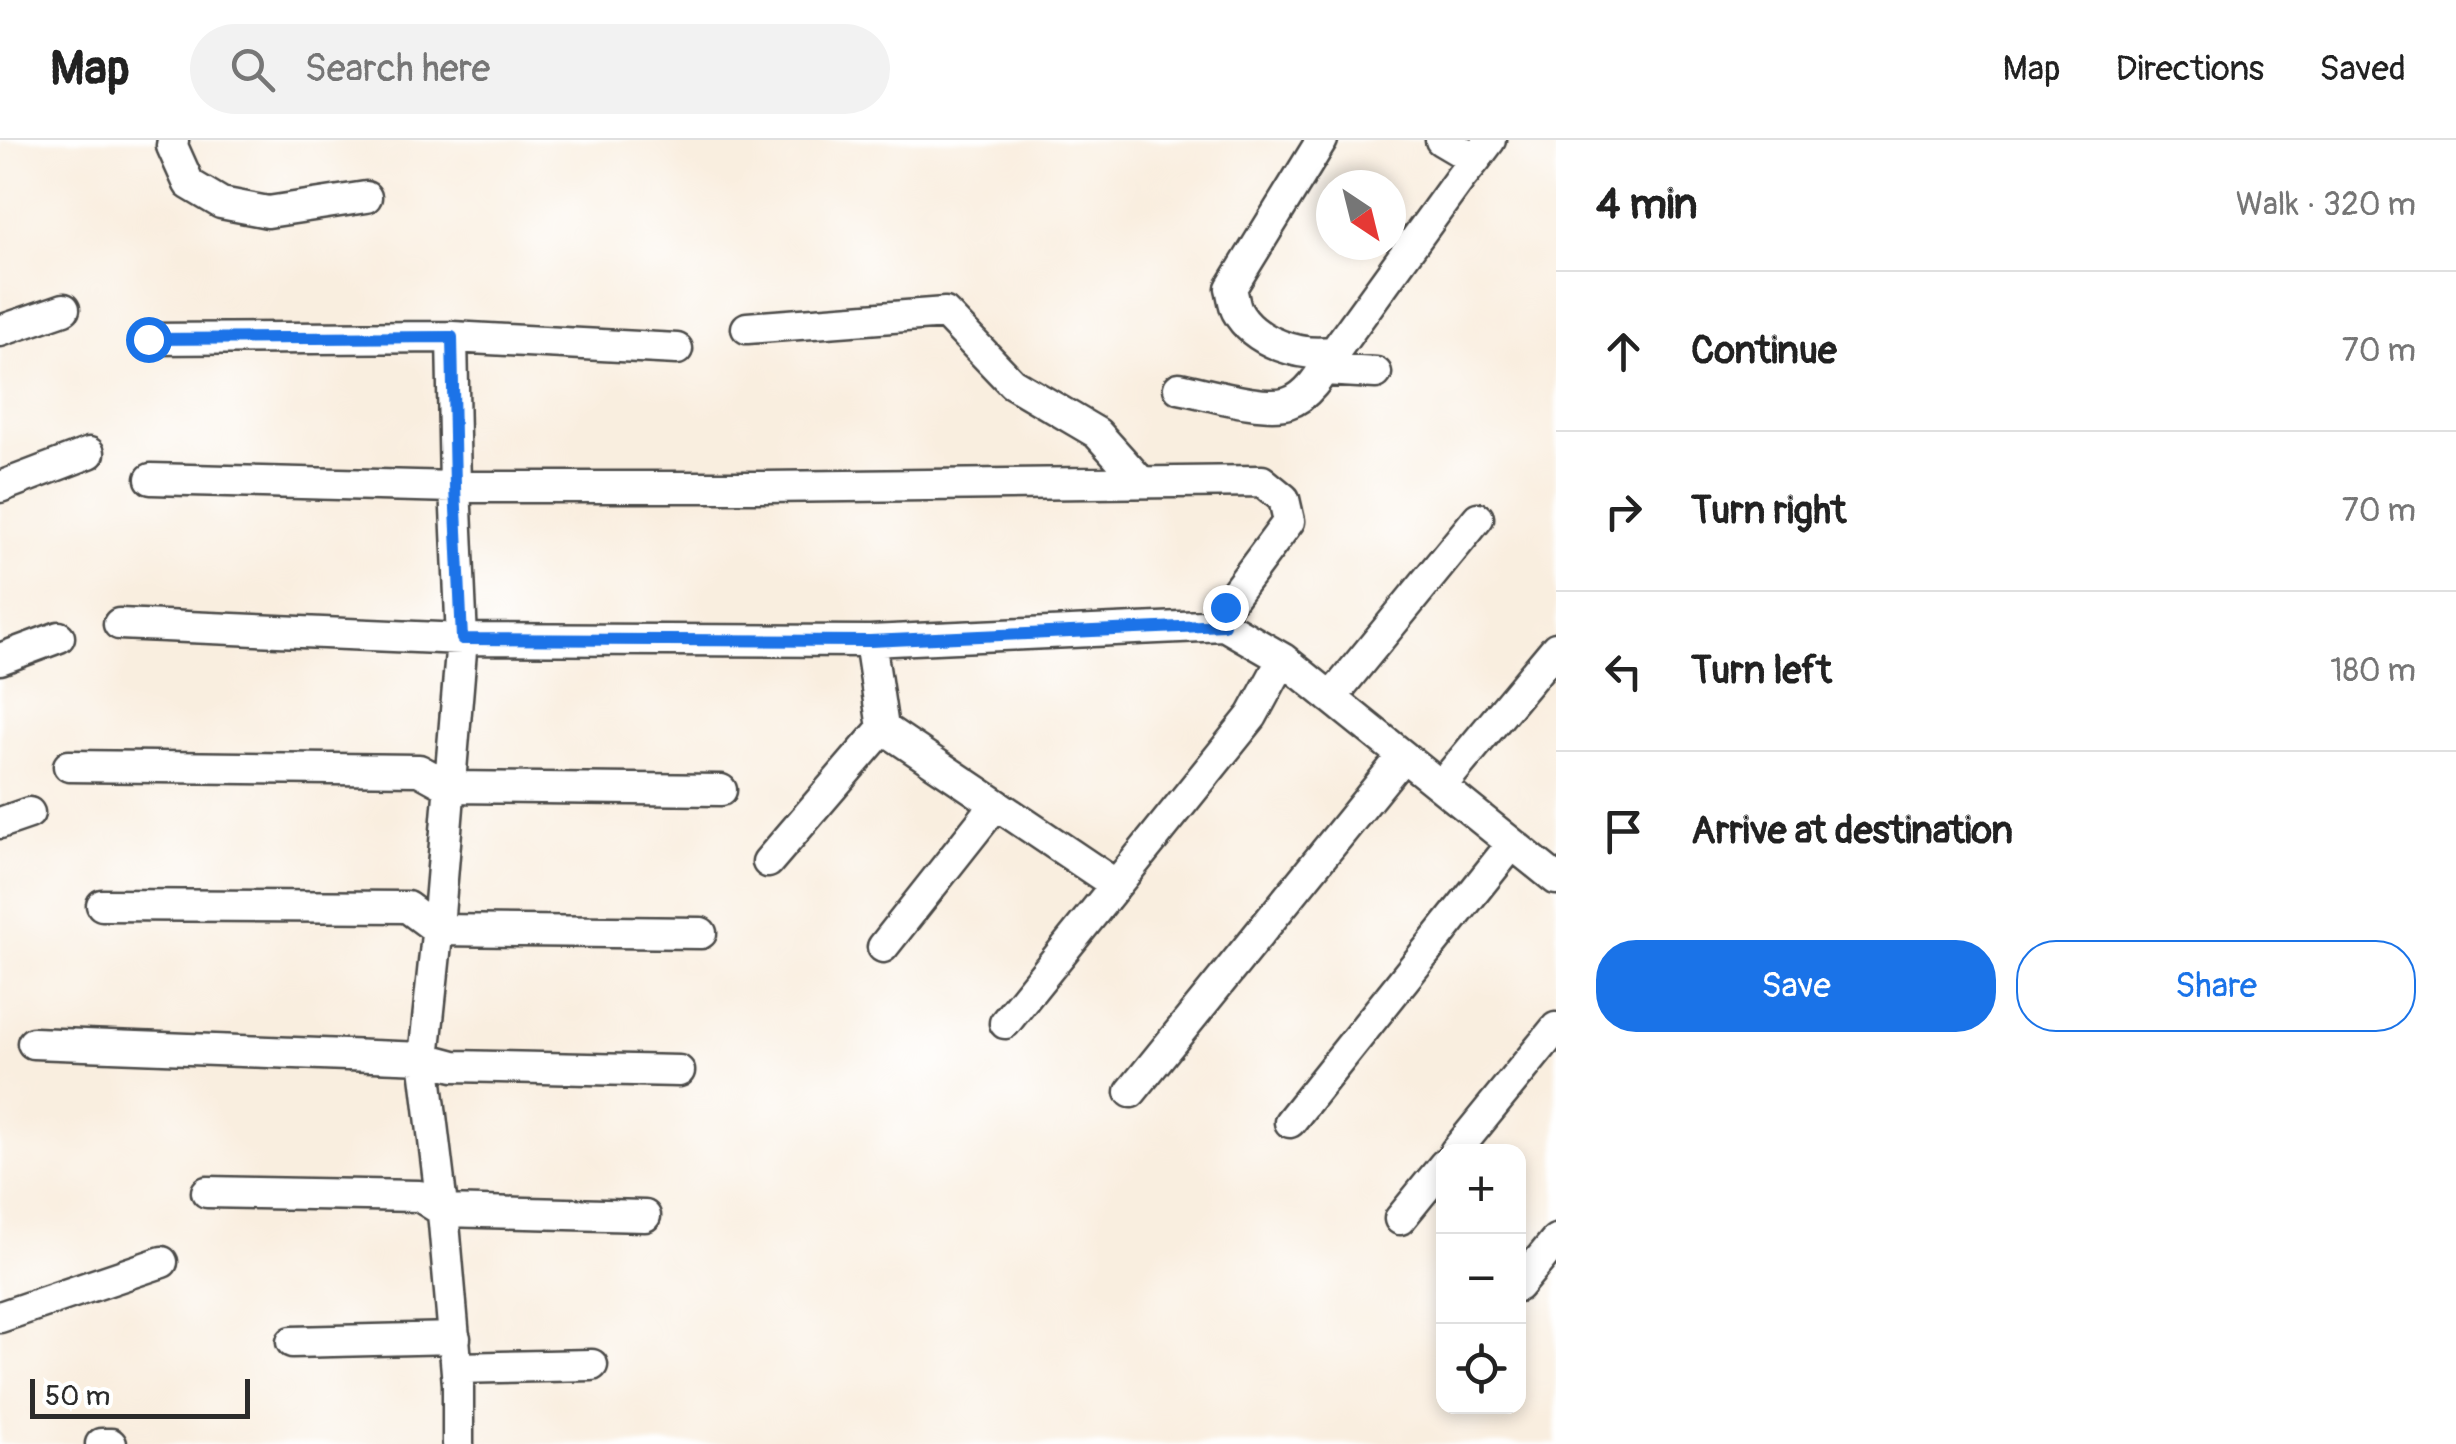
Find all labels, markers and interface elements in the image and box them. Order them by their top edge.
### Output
search box [190,24,890,114]
text: Map [50,39,130,99]
icon: search [225,42,280,97]
text: Search here [305,45,490,93]
text: Map [2003,47,2061,91]
text: Directions [2116,47,2264,91]
text: Saved [2319,47,2406,91]
north arrow [1316,170,1406,260]
text: 4 min [1596,179,1698,231]
text: Walk · 320 m [2236,185,2416,225]
route start [126,317,172,363]
icon: ahead [1596,324,1651,379]
text: Continue [1691,327,1837,375]
text: 70 m [2342,331,2416,371]
icon: right [1596,484,1651,539]
text: Turn right [1691,487,1846,535]
text: 70 m [2342,491,2416,531]
route end [1203,585,1249,631]
icon: left [1596,644,1651,699]
text: Turn left [1691,647,1832,695]
text: 180 m [2330,651,2416,691]
icon: arrive [1596,804,1651,859]
text: Arrive at destination [1691,807,2013,855]
button: Save [1596,940,1996,1032]
button: Share [2016,940,2416,1032]
map controls [1436,1144,1526,1414]
button: + [1436,1144,1526,1234]
button: − [1436,1234,1526,1324]
button: locate [1436,1324,1526,1414]
scale bar [30,1374,250,1418]
text: 50 m [45,1379,110,1414]

